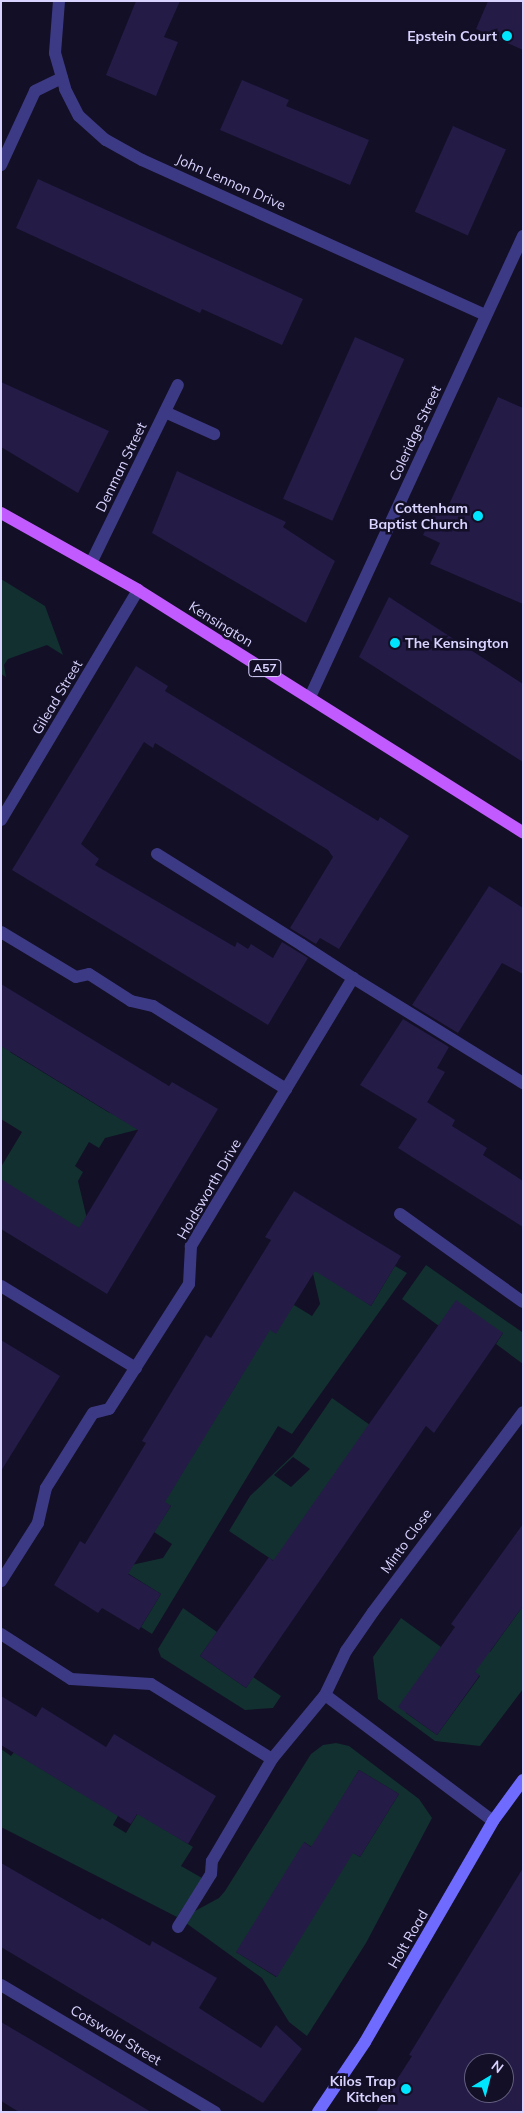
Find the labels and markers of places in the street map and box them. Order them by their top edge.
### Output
place label: Epstein Court [407,28,497,44]
marker: Epstein Court [501,30,513,42]
place label: Cottenham Baptist Church [369,500,468,532]
marker: Cottenham Baptist Church [472,510,484,522]
place label: The Kensington [405,635,509,651]
marker: The Kensington [389,637,401,649]
place label: Kilos Trap Kitchen [330,2073,396,2106]
marker: Kilos Trap Kitchen [400,2083,412,2095]

